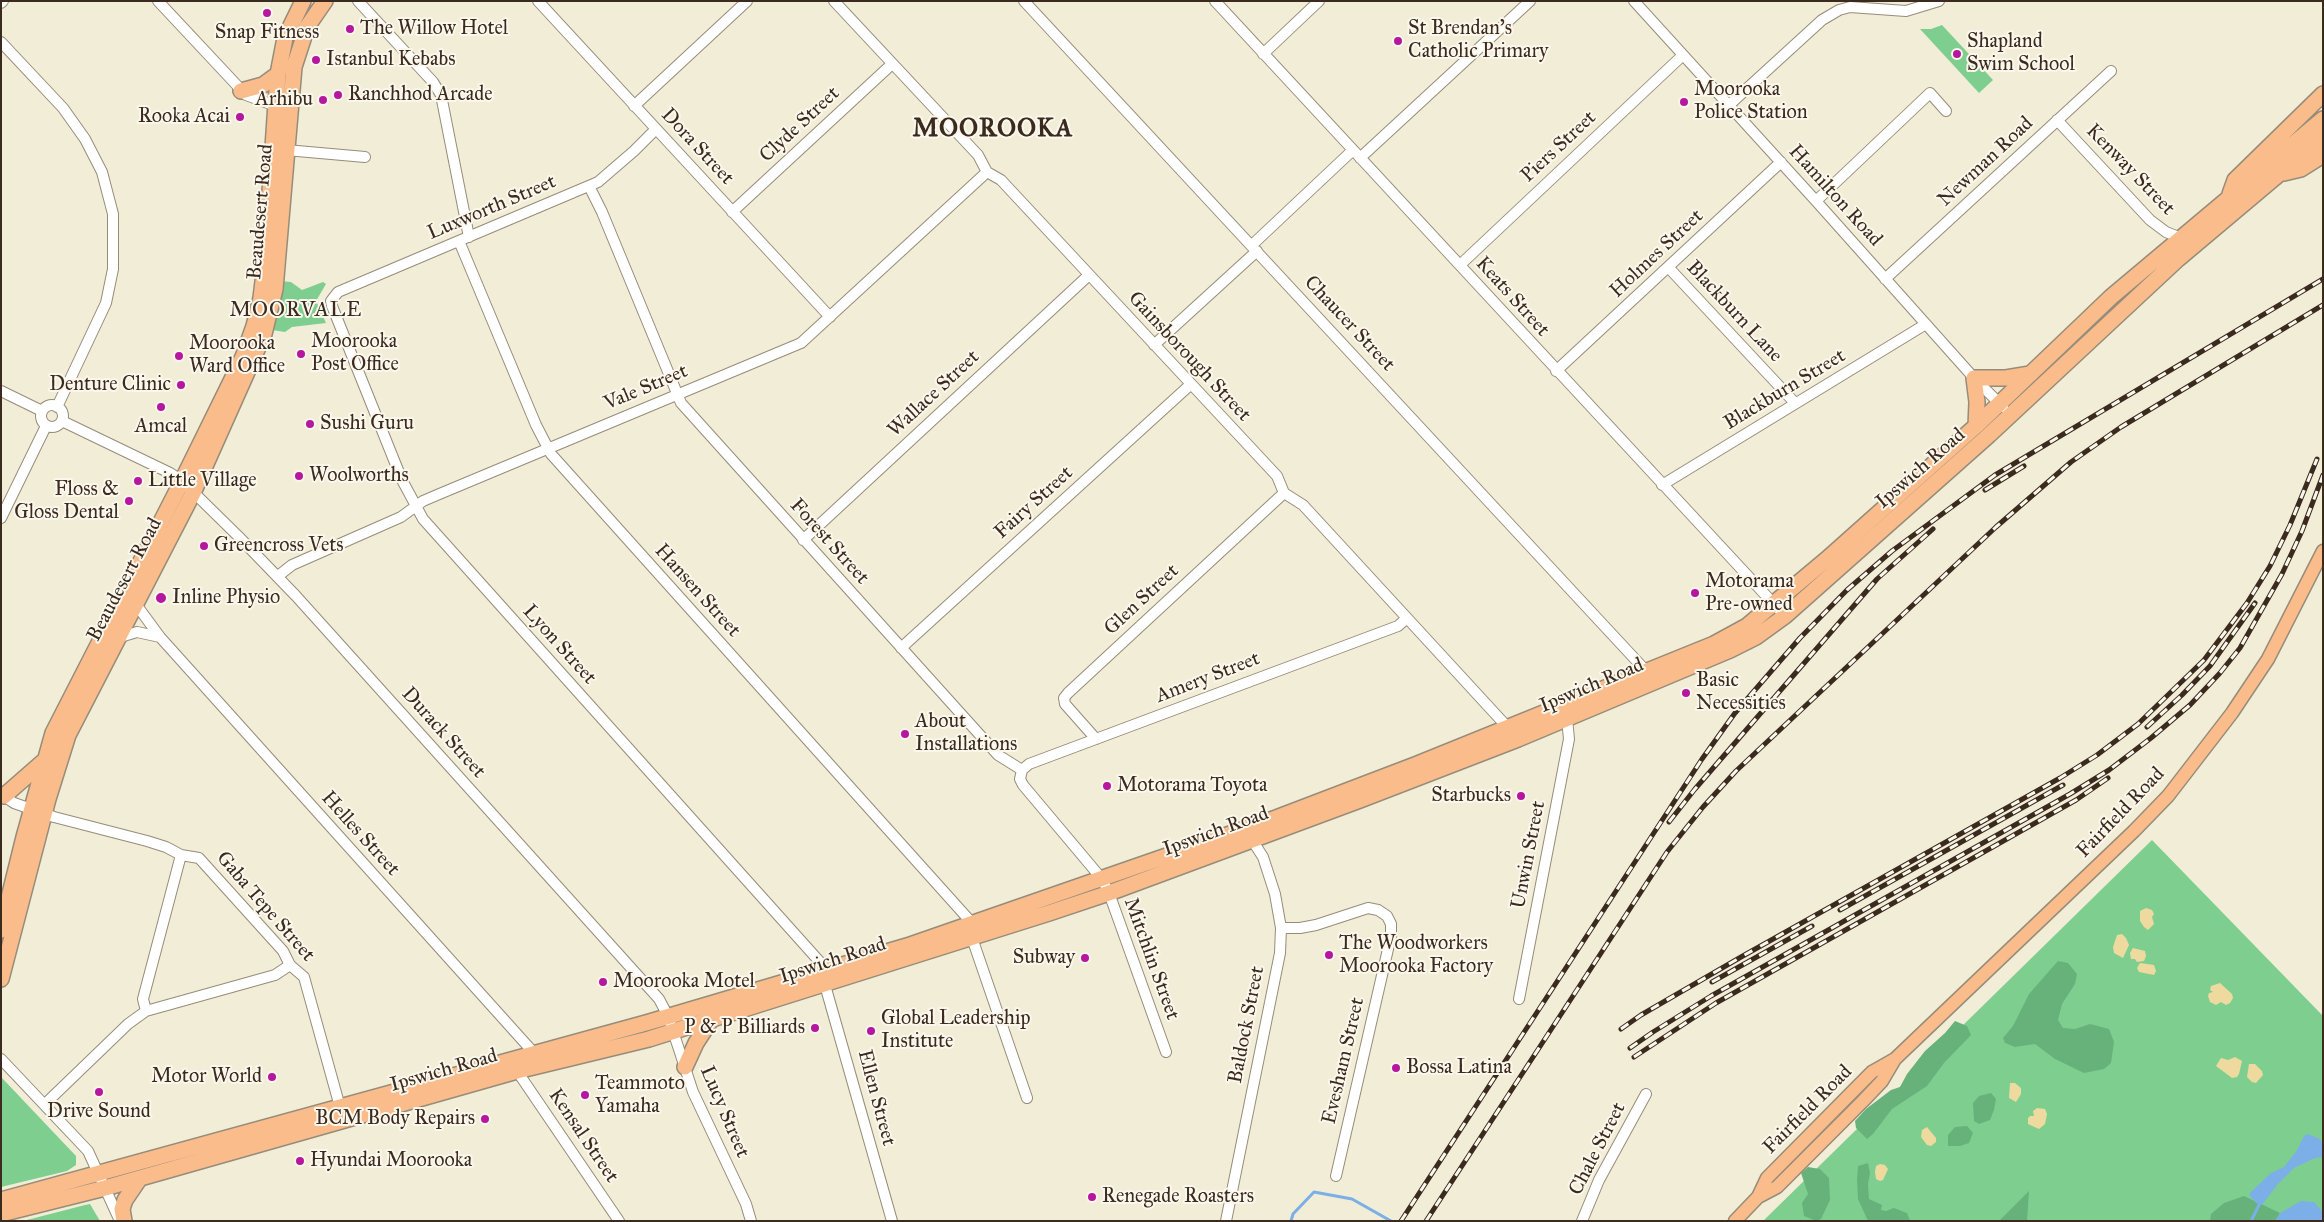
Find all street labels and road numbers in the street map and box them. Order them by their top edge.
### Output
street label: Clyde Street [755,82,845,168]
street label: Dora Street [656,104,738,190]
street label: Piers Street [1516,106,1602,188]
street label: Newman Road [1934,112,2038,212]
street label: Kenway Street [2081,119,2179,221]
street label: Hamilton Road [1783,140,1887,252]
street label: Beaudesert Road [243,143,279,281]
street label: Luxworth Street [424,170,560,246]
street label: Holmes Street [1605,205,1709,303]
street label: Keats Street [1470,252,1554,342]
street label: Blackburn Lane [1681,256,1787,368]
street label: Chaucer Street [1299,271,1399,377]
street label: Gainsborough Street [1123,287,1255,427]
street label: Blackburn Street [1720,344,1850,436]
street label: Wallace Street [883,345,985,443]
street label: Vale Street [601,360,691,416]
street label: Ipswich Road [1871,424,1971,514]
street label: Fairy Street [990,461,1078,545]
street label: Forest Street [784,494,874,590]
street label: Beaudesert Road [82,514,168,646]
street label: Hansen Street [649,539,745,643]
street label: Glen Street [1100,559,1184,641]
street label: Lyon Street [517,600,601,690]
street label: Amery Street [1153,647,1263,709]
street label: Ipswich Road [1536,653,1648,719]
street label: Durack Street [396,683,490,783]
street label: Fairfield Road [2072,763,2170,863]
street label: Helles Street [316,787,404,881]
street label: Unwin Street [1507,799,1551,911]
street label: Ipswich Road [1160,802,1272,862]
street label: Gaba Tepe Street [211,847,319,967]
street label: Mitchlin Street [1118,895,1184,1023]
street label: Ipswich Road [777,933,889,989]
street label: Baldock Street [1224,964,1270,1086]
street label: Evesham Street [1318,995,1370,1127]
street label: Ipswich Road [388,1044,500,1098]
street label: Ellen Street [852,1047,900,1149]
street label: Fairfield Road [1758,1060,1858,1160]
street label: Lucy Street [694,1063,754,1161]
street label: Kensal Street [543,1084,623,1188]
street label: Chale Street [1564,1099,1632,1199]

